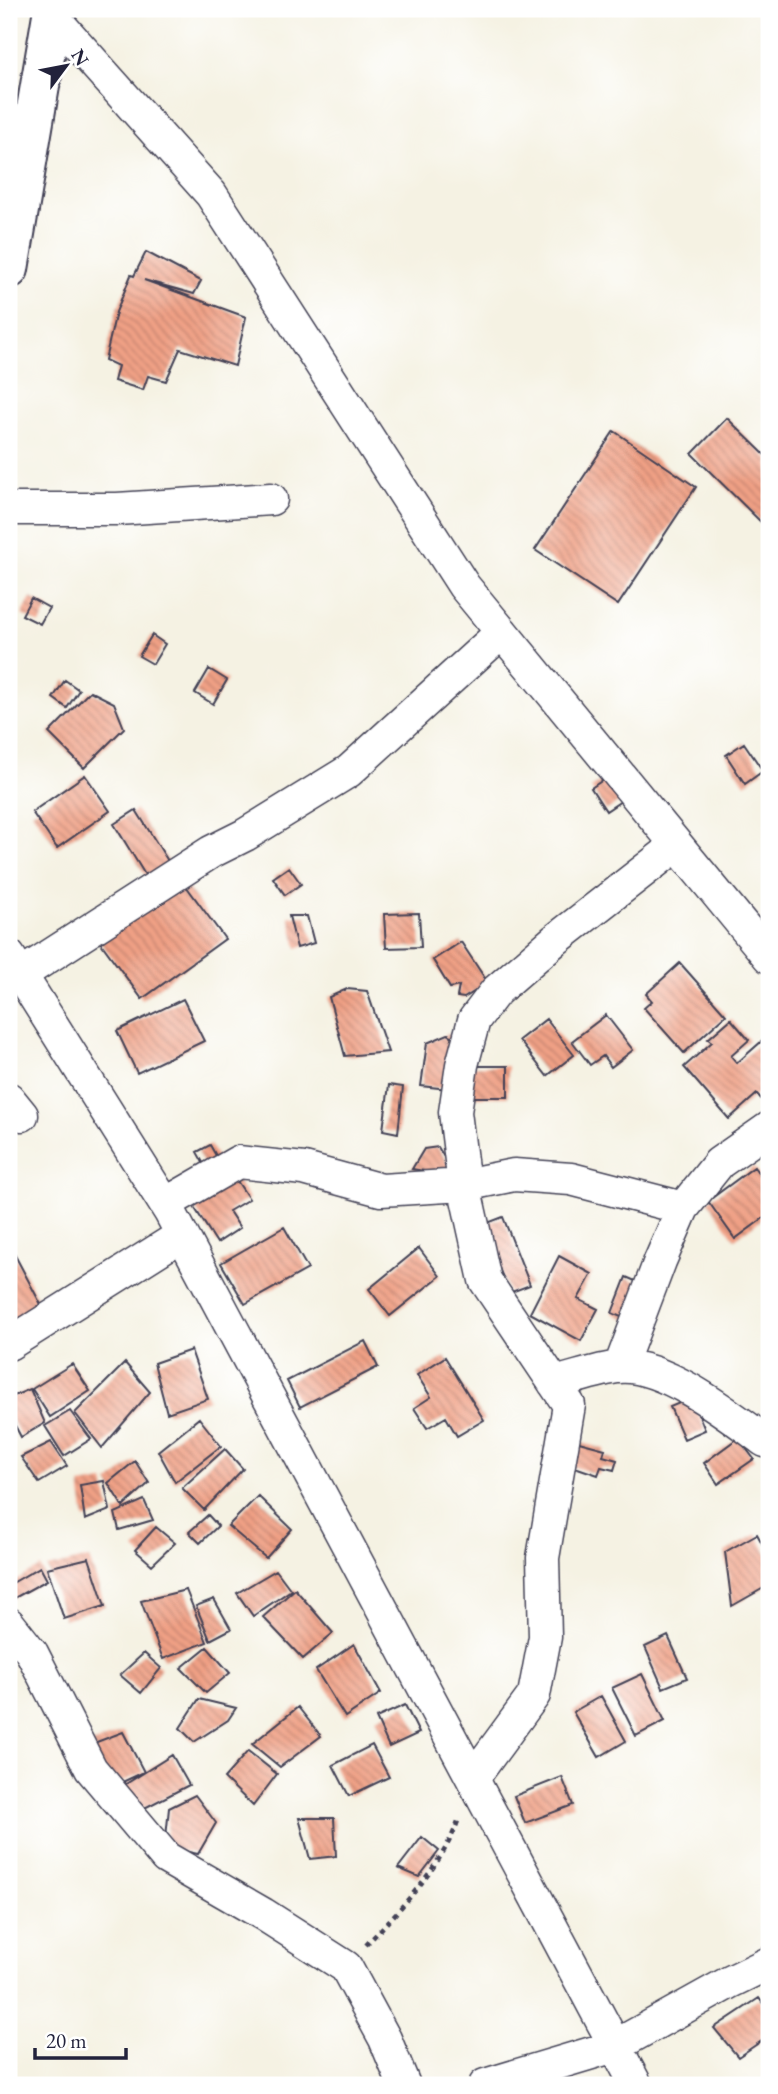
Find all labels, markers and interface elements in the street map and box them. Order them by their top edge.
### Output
north arrow [32,32,102,102]
text: N [65,44,95,71]
scale bar [35,2017,126,2061]
text: 20 m [46,2027,87,2054]

